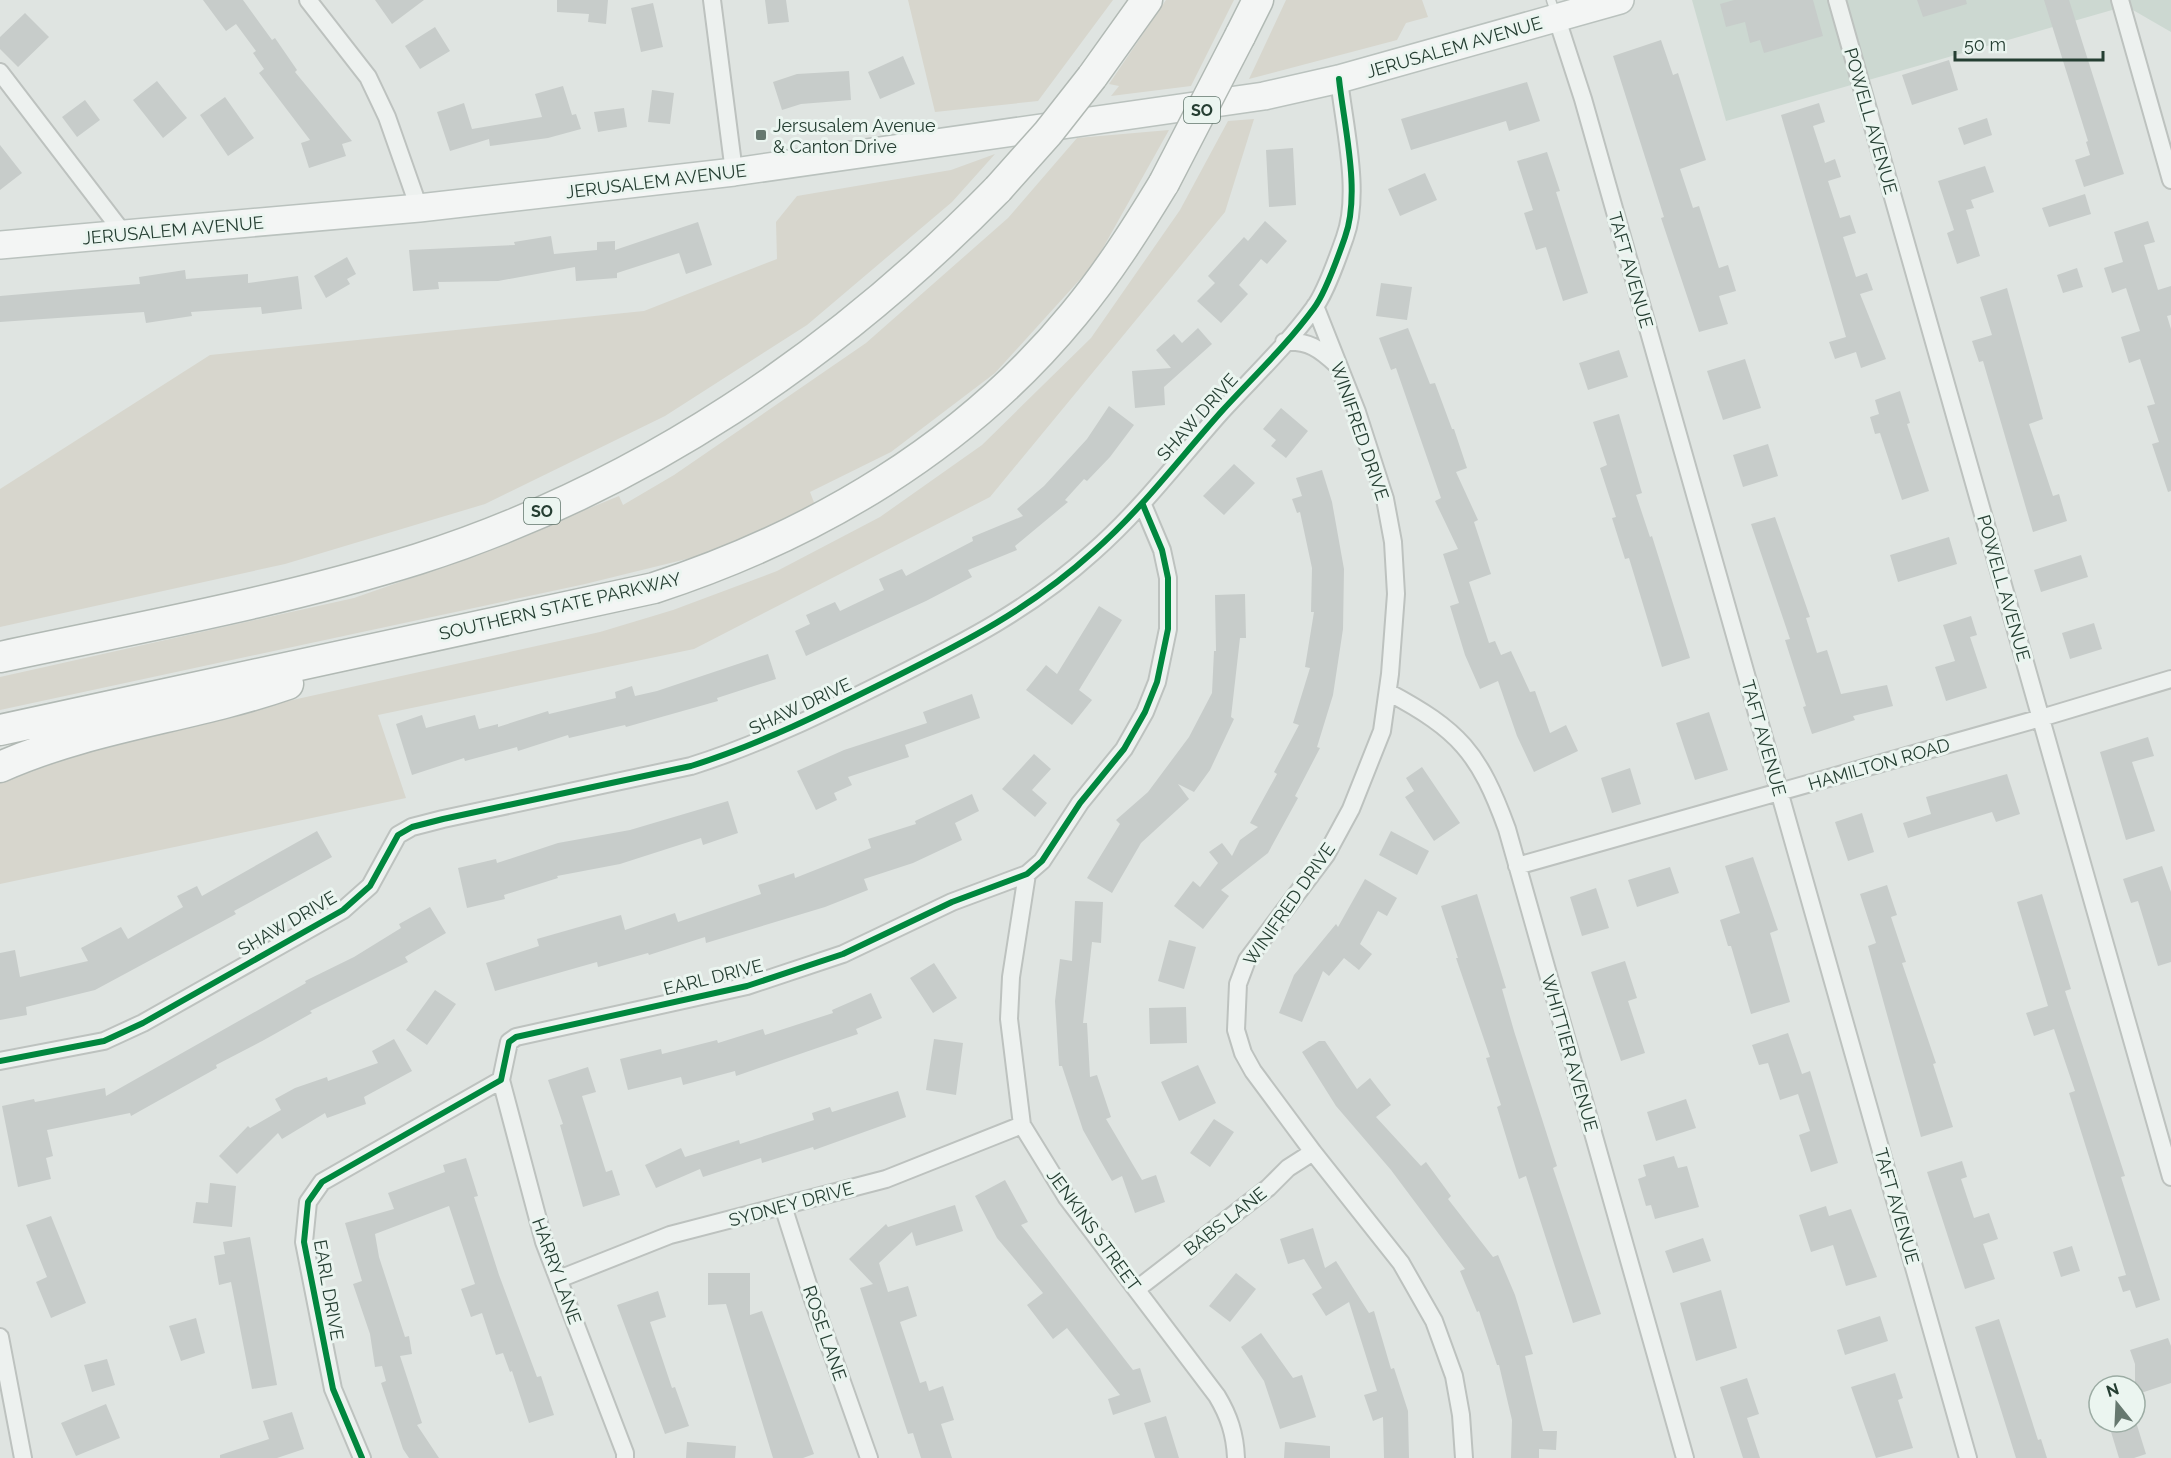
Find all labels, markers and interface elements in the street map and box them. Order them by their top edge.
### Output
street label: JERUSALEM AVENUE [1364,12,1544,82]
scale bar [1955,24,2104,62]
text: 50 m [1964,34,2006,55]
street label: POWELL AVENUE [1840,45,1902,197]
road number: SO [1184,97,1220,123]
place label: Jersusalem Avenue & Canton Drive [773,115,936,157]
marker: Jersusalem Avenue & Canton Drive [754,128,768,142]
street label: JERUSALEM AVENUE [564,159,748,203]
street label: TAFT AVENUE [1604,210,1658,330]
street label: JERUSALEM AVENUE [82,212,265,248]
street label: WINIFRED DRIVE [1327,359,1393,503]
street label: SHAW DRIVE [1152,369,1242,465]
road number: SO [524,498,560,524]
street label: POWELL AVENUE [1973,512,2035,664]
street label: SOUTHERN STATE PARKWAY [437,568,683,644]
street label: SHAW DRIVE [746,673,854,739]
street label: TAFT AVENUE [1737,678,1791,798]
street label: HAMILTON ROAD [1806,734,1952,794]
street label: WINIFRED DRIVE [1239,839,1339,969]
street label: SHAW DRIVE [234,886,340,960]
street label: EARL DRIVE [661,954,765,999]
street label: WHITTIER AVENUE [1538,972,1602,1134]
street label: TAFT AVENUE [1870,1146,1924,1266]
street label: JENKINS STREET [1043,1165,1145,1295]
street label: SYDNEY DRIVE [726,1177,856,1231]
street label: BABS LANE [1180,1182,1270,1260]
street label: HARRY LANE [528,1215,586,1327]
street label: EARL DRIVE [310,1238,348,1342]
street label: ROSE LANE [799,1283,851,1383]
north arrow [2087,1374,2147,1434]
text: N [2104,1379,2121,1401]

